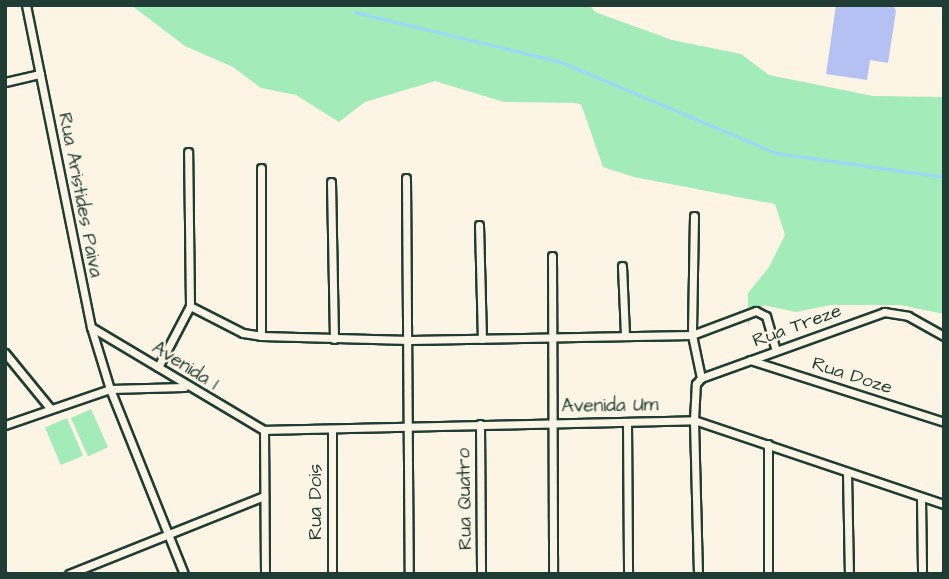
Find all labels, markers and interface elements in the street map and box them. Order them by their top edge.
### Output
street label: Rua Aristides Paiva [53,111,107,279]
street label: Rua Treze [750,299,844,353]
street label: Avenida 1 [148,337,222,395]
street label: Rua Doze [809,352,895,400]
street label: Avenida Um [561,394,659,418]
street label: Rua Quatro [453,448,477,550]
street label: Rua Dois [305,464,327,540]

